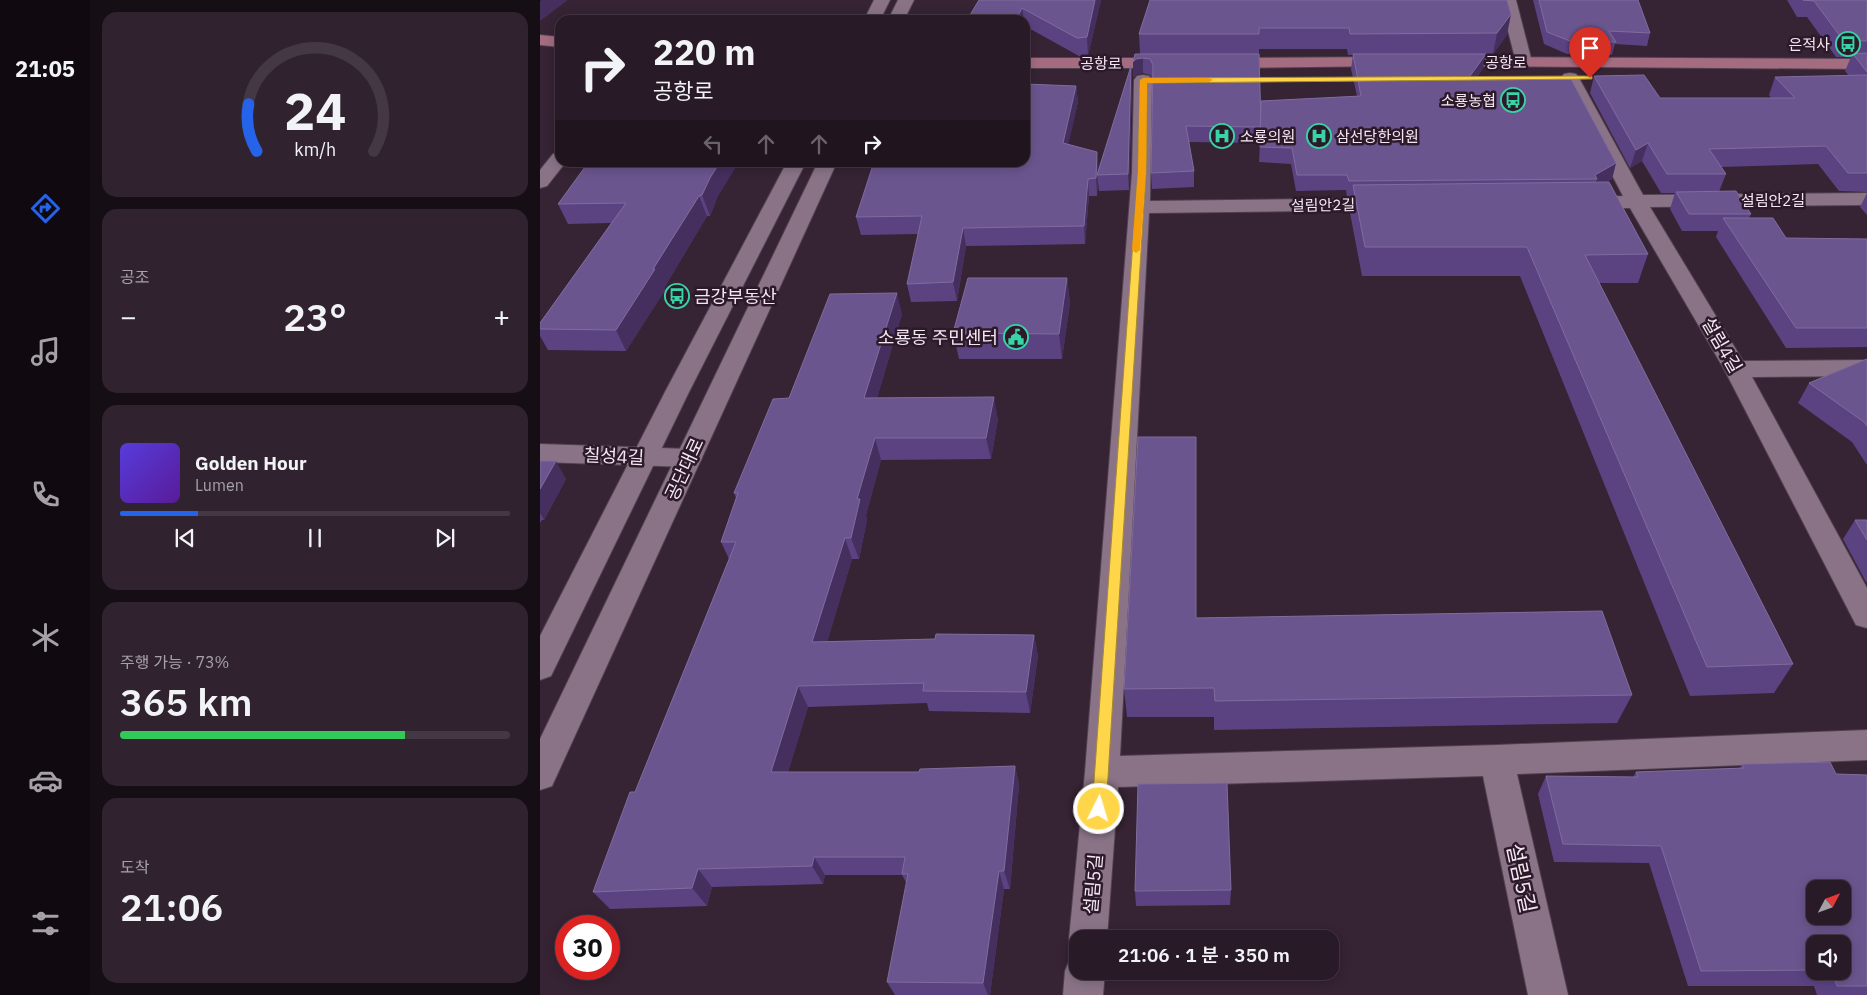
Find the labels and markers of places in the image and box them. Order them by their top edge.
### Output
pin [1569,27,1611,78]
bus stop icon: 은적사 [1835,31,1861,57]
place label: 은적사 [1789,35,1830,54]
bus stop icon: 소룡농협 [1500,87,1526,113]
place label: 소룡농협 [1441,91,1496,110]
hospital icon: 소룡의원 [1209,123,1235,149]
hospital icon: 삼선당한의원 [1306,123,1332,149]
place label: 소룡의원 [1240,127,1295,146]
place label: 삼선당한의원 [1336,127,1419,146]
bus stop icon: 금강부동산 [664,283,690,309]
place label: 금강부동산 [694,285,777,308]
public building icon: 소룡동 주민센터 [1003,324,1029,350]
place label: 소룡동 주민센터 [878,326,998,349]

